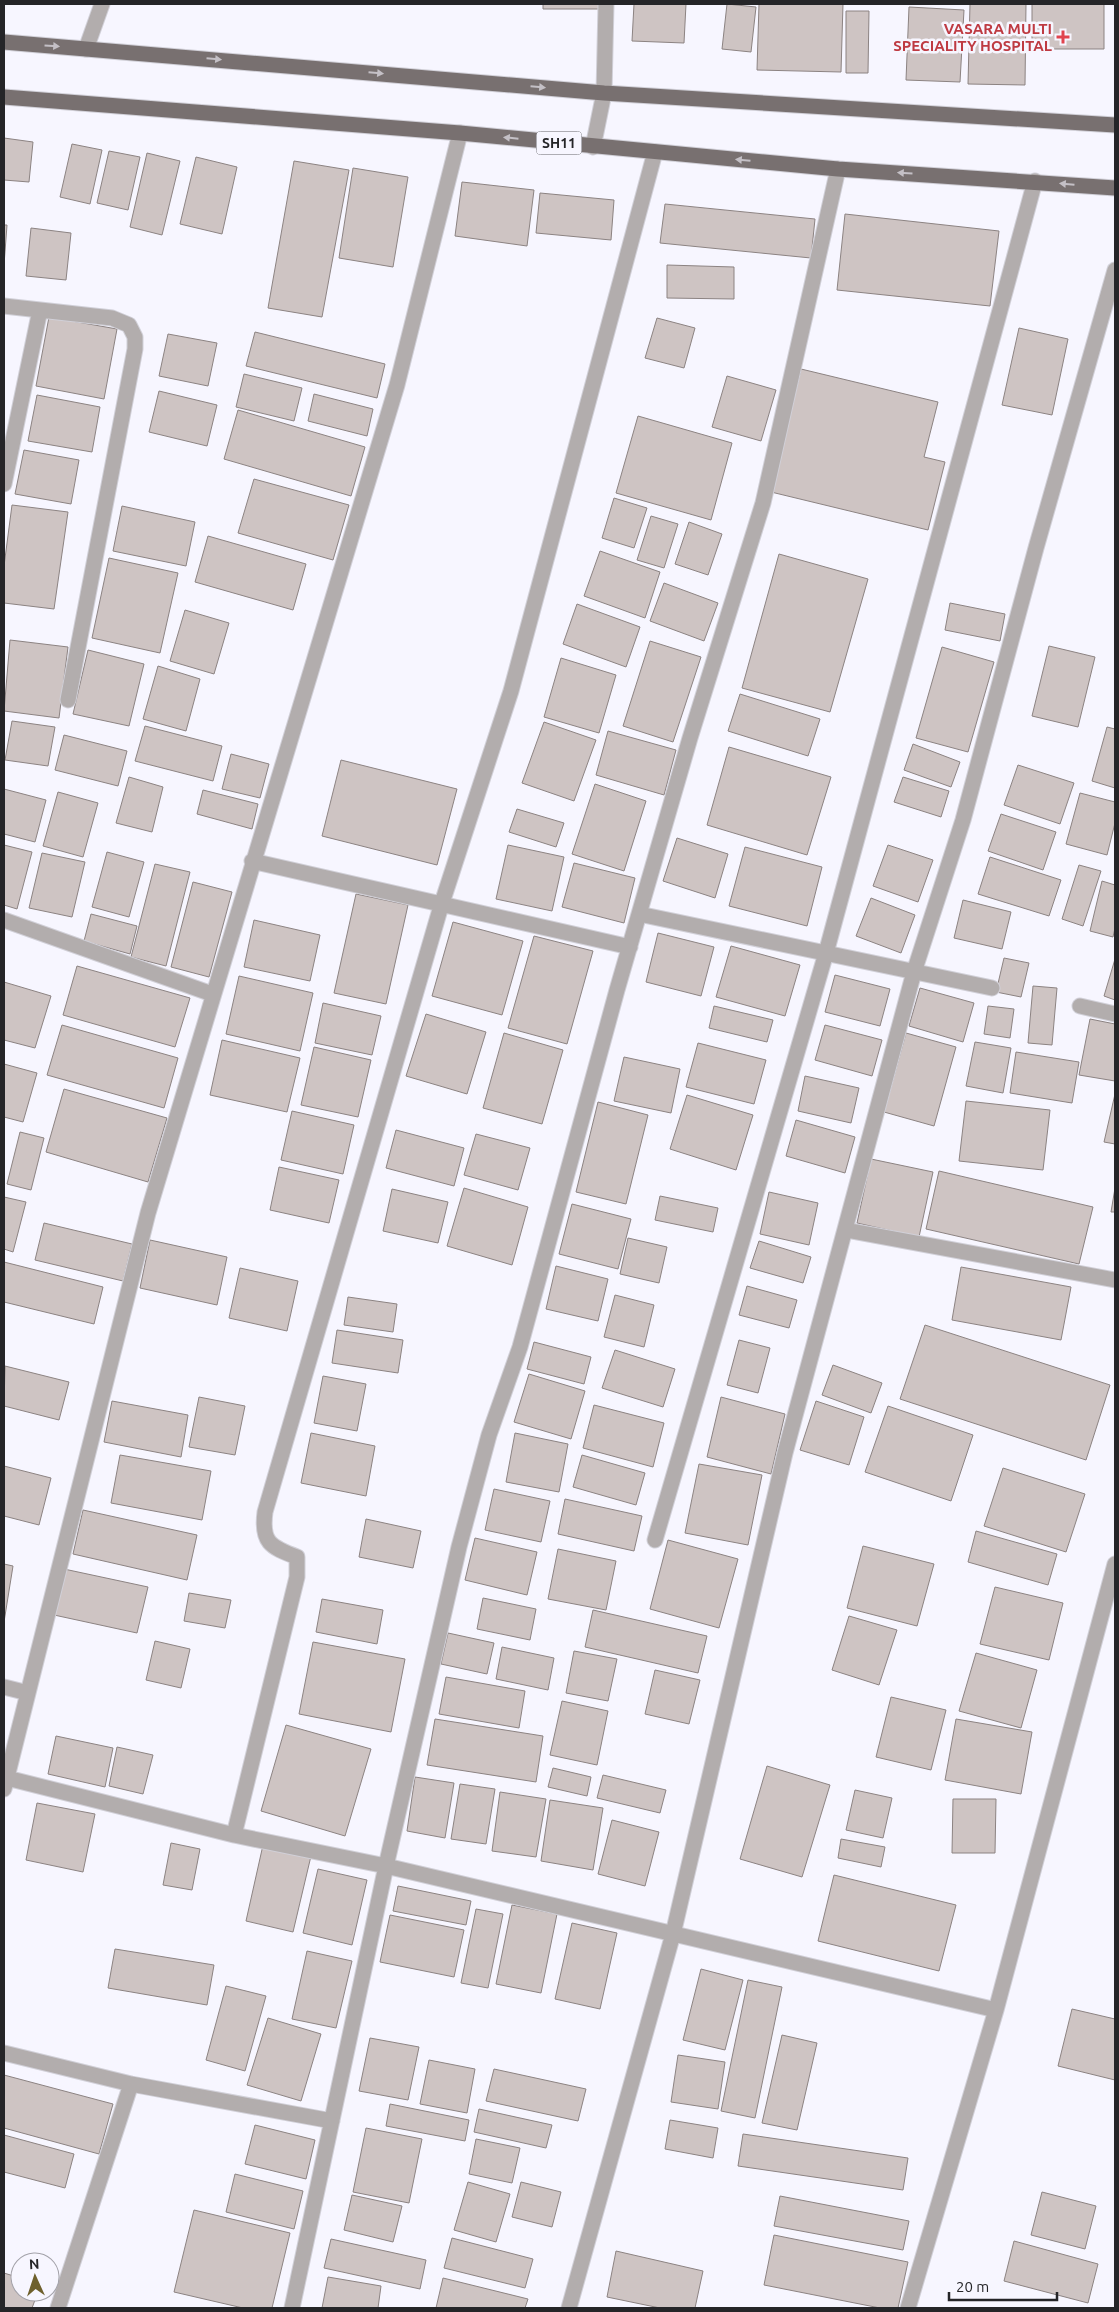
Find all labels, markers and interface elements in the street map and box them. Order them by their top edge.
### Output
place label: VASARA MULTI SPECIALITY HOSPITAL [893,20,1052,54]
marker: VASARA MULTI SPECIALITY HOSPITAL [1056,30,1070,44]
one-way arrow [45,42,61,50]
one-way arrow [207,56,223,64]
one-way arrow [368,69,384,77]
one-way arrow [530,83,546,91]
road number: SH11 [536,132,582,154]
one-way arrow [503,134,519,142]
one-way arrow [734,156,750,164]
one-way arrow [896,169,912,177]
one-way arrow [1058,180,1074,188]
north arrow [10,2252,60,2302]
text: N [29,2256,40,2272]
scale bar [949,2270,1056,2302]
text: 20 m [956,2278,989,2295]

